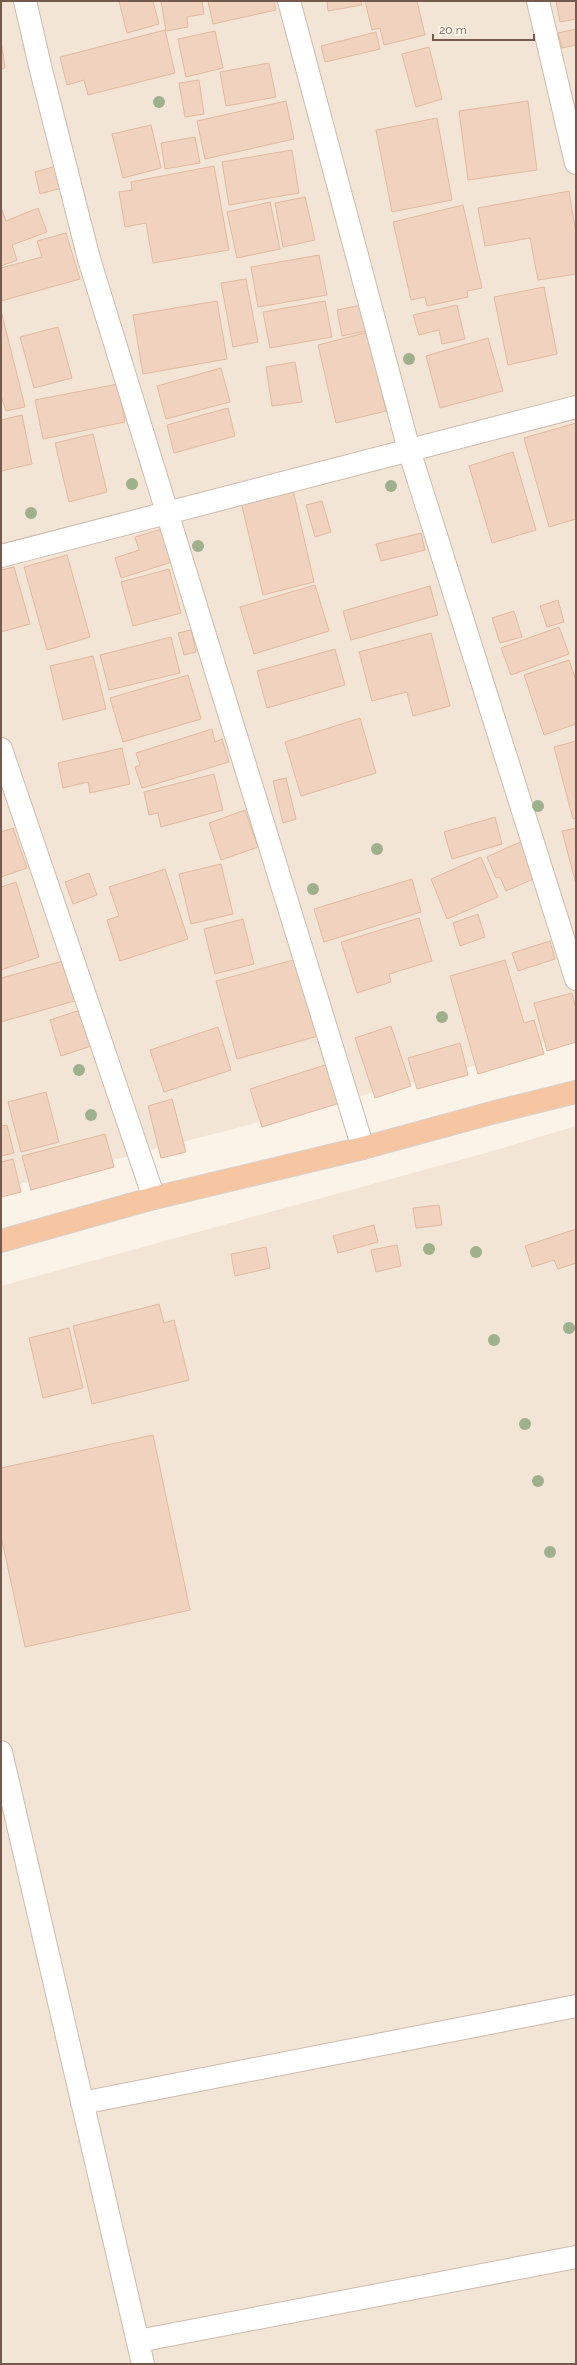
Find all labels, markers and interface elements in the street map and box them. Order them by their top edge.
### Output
scale bar [433,16,534,42]
text: 20 m [439,23,467,37]

